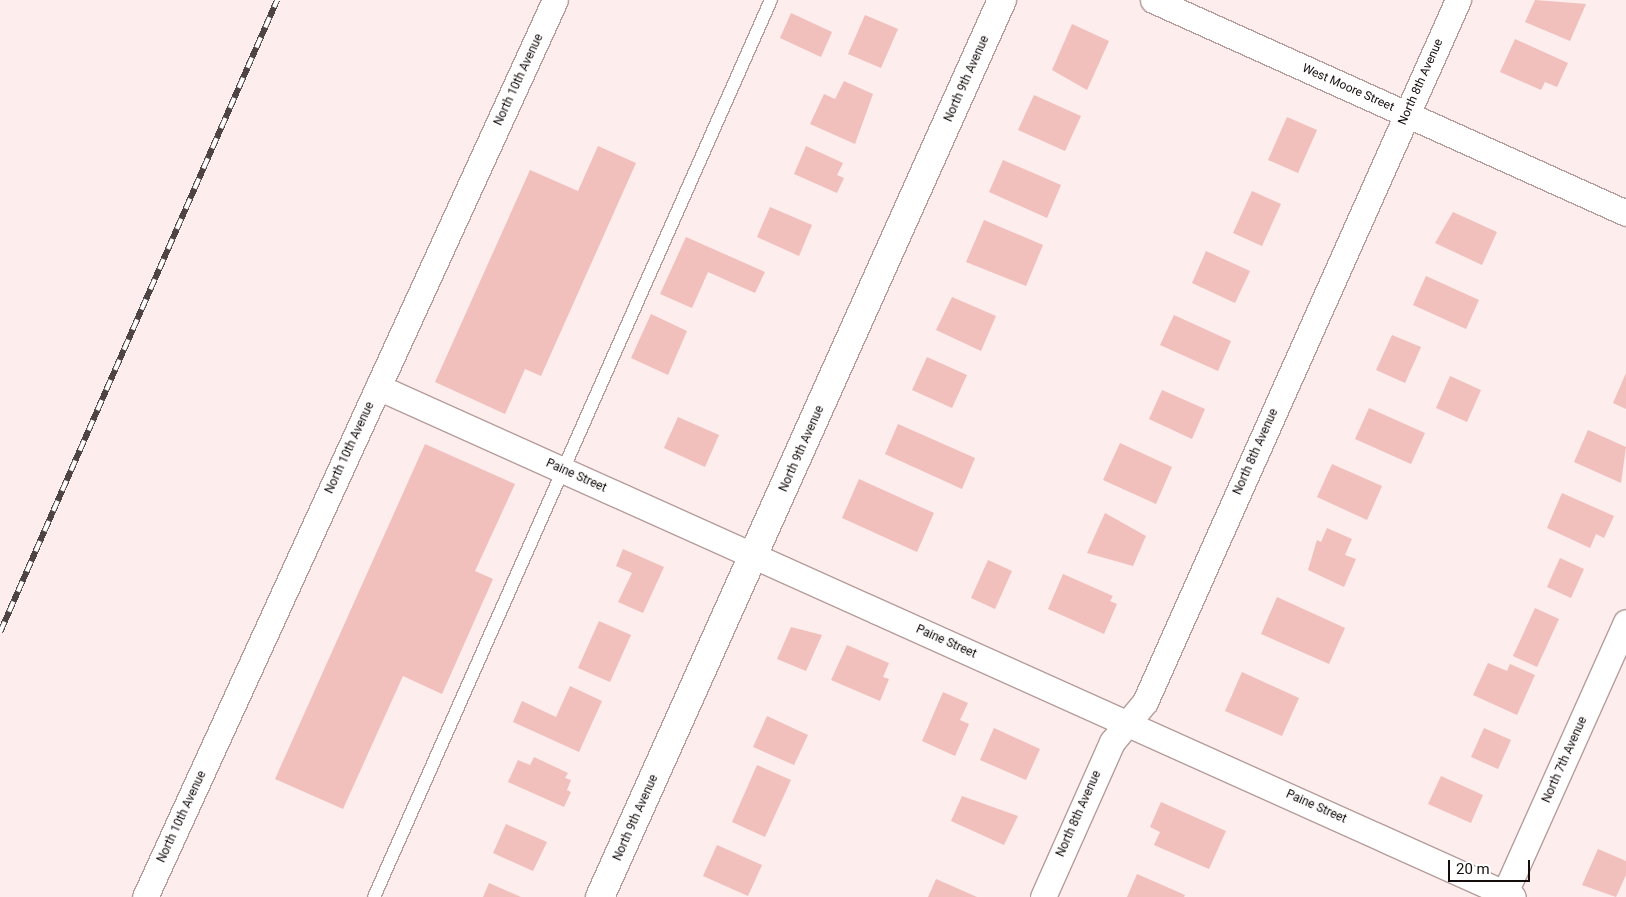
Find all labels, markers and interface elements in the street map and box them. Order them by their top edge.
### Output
street label: North 10th Avenue [491,32,547,128]
street label: North 9th Avenue [942,34,992,124]
street label: North 8th Avenue [1396,37,1446,127]
street label: West Moore Street [1300,61,1396,115]
street label: North 10th Avenue [322,400,378,496]
street label: North 9th Avenue [777,404,827,494]
street label: North 8th Avenue [1231,407,1281,497]
street label: Paine Street [544,456,608,496]
street label: Paine Street [914,622,978,662]
street label: North 7th Avenue [1540,715,1590,805]
street label: North 10th Avenue [154,769,210,865]
street label: North 8th Avenue [1054,769,1104,859]
street label: North 9th Avenue [611,773,661,863]
street label: Paine Street [1284,787,1348,827]
scale bar [1451,850,1534,882]
text: 20 m [1456,860,1490,878]

